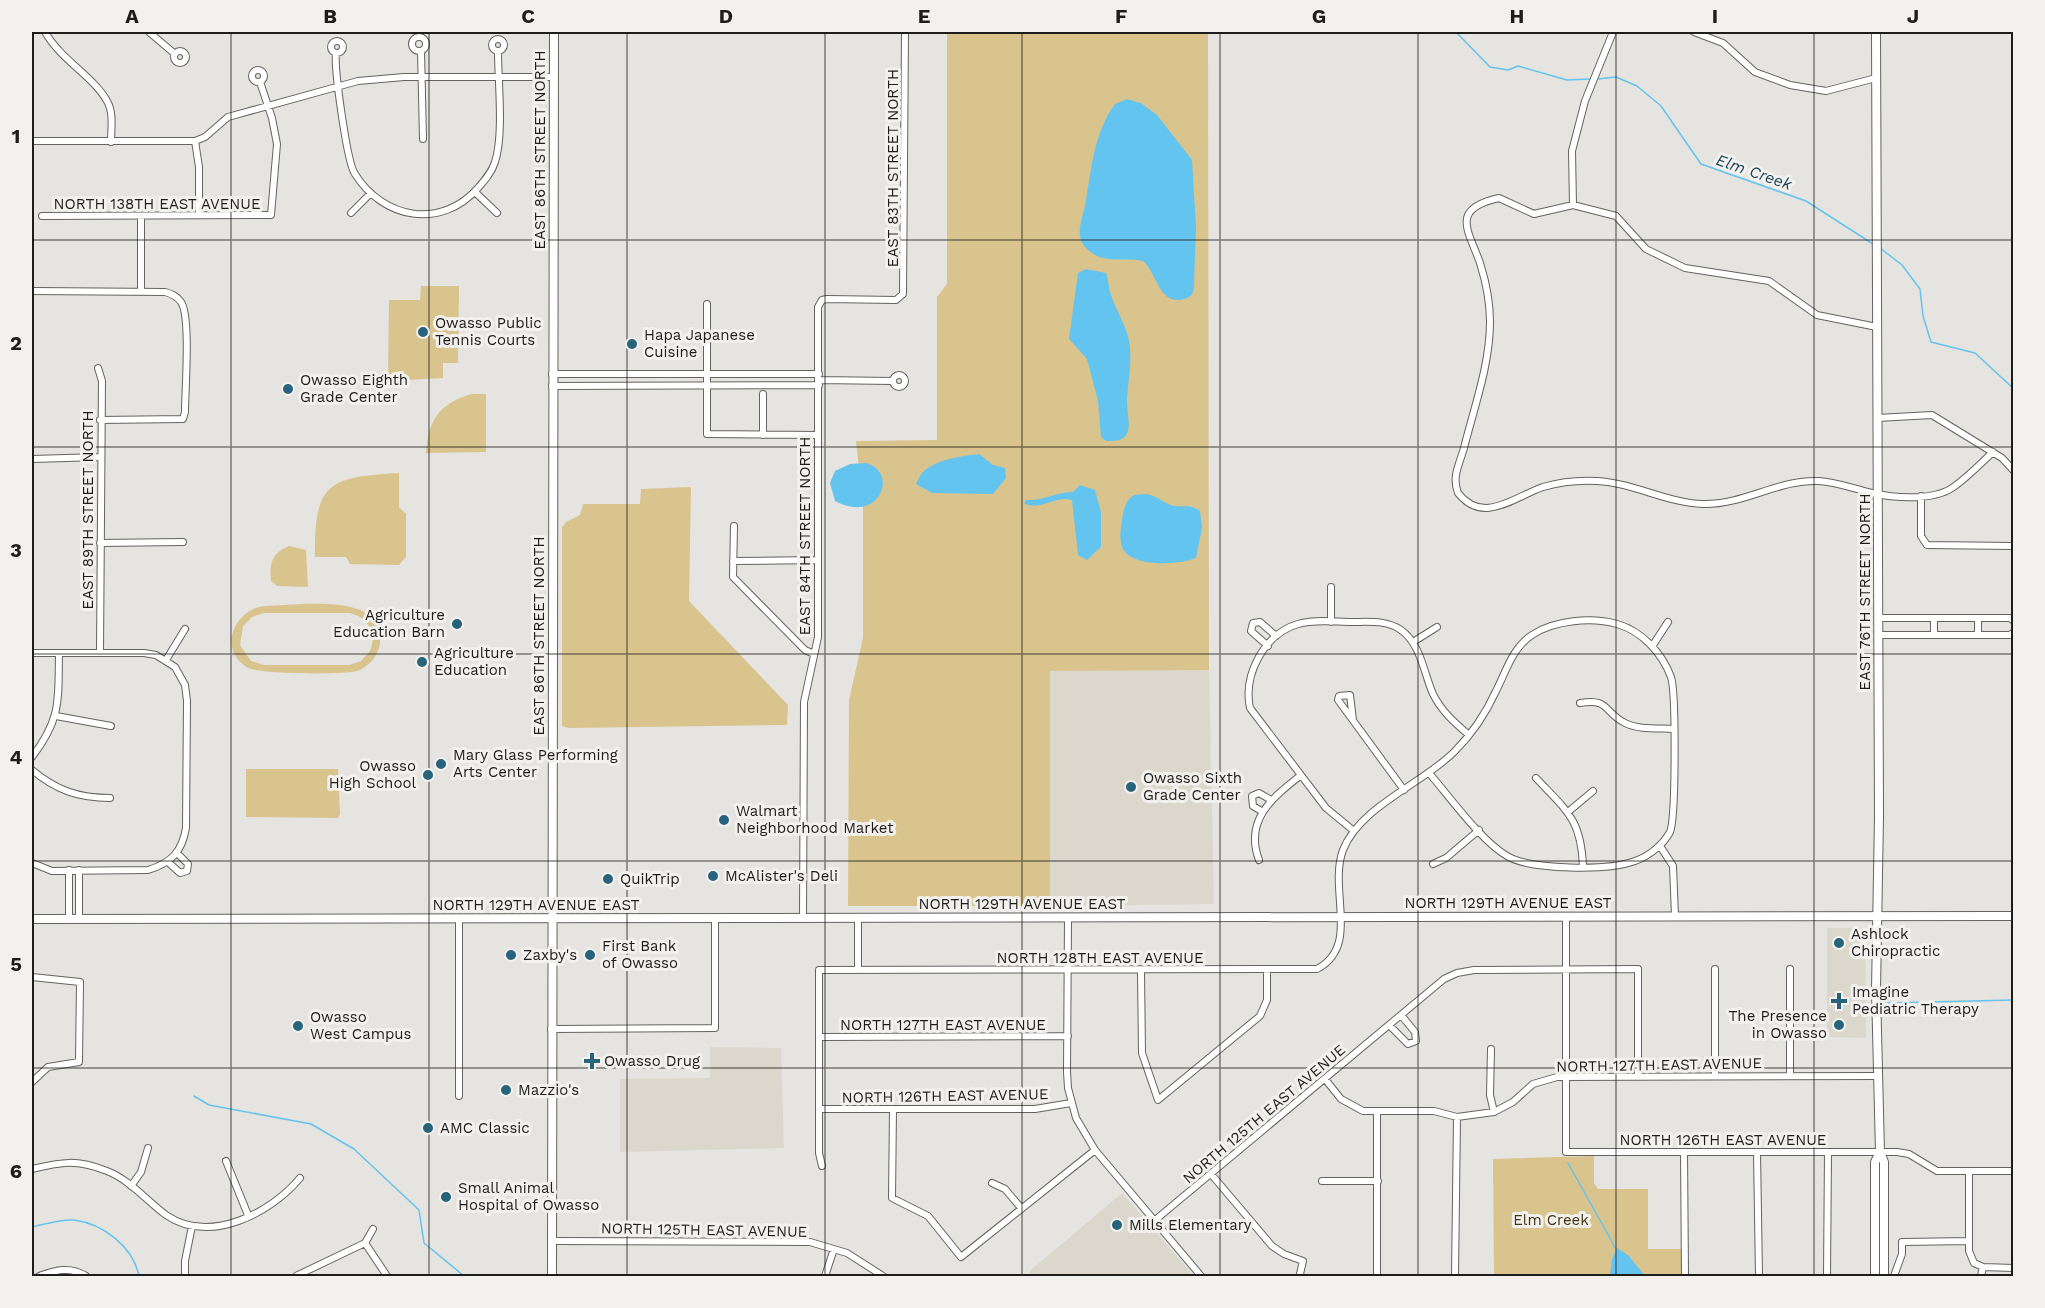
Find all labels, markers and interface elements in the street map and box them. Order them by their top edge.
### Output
text: A [125,4,139,28]
text: B [323,4,337,28]
text: C [521,4,535,28]
text: D [719,4,733,28]
text: E [918,4,930,28]
text: F [1115,4,1127,28]
text: G [1312,4,1326,28]
text: H [1510,4,1524,28]
text: I [1712,4,1718,28]
text: J [1907,4,1919,28]
street label: EAST 86TH STREET NORTH [531,51,549,249]
street label: EAST 83TH STREET NORTH [884,69,902,267]
text: 1 [12,124,20,148]
water label: Elm Creek [1714,150,1796,194]
street label: NORTH 138TH EAST AVENUE [54,195,261,213]
place label: Owasso Public Tennis Courts [435,314,542,349]
marker: Owasso Public Tennis Courts [416,325,430,339]
place label: Hapa Japanese Cuisine [644,326,755,361]
text: 2 [10,331,22,355]
marker: Hapa Japanese Cuisine [625,337,639,351]
place label: Owasso Eighth Grade Center [300,371,408,406]
marker: Owasso Eighth Grade Center [281,382,295,396]
street label: EAST 89TH STREET NORTH [79,411,97,609]
street label: EAST 84TH STREET NORTH [796,437,814,635]
street label: EAST 76TH STREET NORTH [1856,493,1874,691]
street label: EAST 86TH STREET NORTH [530,537,548,735]
text: 3 [10,538,22,562]
place label: Agriculture Education Barn [333,606,445,641]
marker: Agriculture Education Barn [450,617,464,631]
place label: Agriculture Education [434,644,514,679]
marker: Agriculture Education [415,655,429,669]
text: 4 [10,745,23,769]
place label: Mary Glass Performing Arts Center [453,746,618,781]
place label: Owasso High School [329,757,416,792]
marker: Mary Glass Performing Arts Center [434,757,448,771]
marker: Owasso High School [421,768,435,782]
place label: Owasso Sixth Grade Center [1143,769,1242,804]
marker: Owasso Sixth Grade Center [1124,780,1138,794]
place label: Walmart Neighborhood Market [736,802,894,837]
marker: Walmart Neighborhood Market [717,813,731,827]
place label: McAlister's Deli [725,867,838,885]
marker: McAlister's Deli [706,869,720,883]
place label: QuikTrip [620,870,680,888]
marker: QuikTrip [601,872,615,886]
street label: NORTH 129TH AVENUE EAST [1404,894,1612,912]
street label: NORTH 129TH AVENUE EAST [918,895,1126,913]
street label: NORTH 129TH AVENUE EAST [432,896,640,914]
place label: Ashlock Chiropractic [1851,925,1940,960]
marker: Ashlock Chiropractic [1832,936,1846,950]
place label: First Bank of Owasso [602,937,678,972]
place label: Zaxby's [523,946,577,964]
marker: Zaxby's [504,948,518,962]
marker: First Bank of Owasso [583,948,597,962]
street label: NORTH 128TH EAST AVENUE [997,949,1204,967]
text: 5 [10,952,22,976]
place label: Imagine Pediatric Therapy [1852,983,1979,1018]
marker: Imagine Pediatric Therapy [1830,992,1848,1010]
place label: The Presence in Owasso [1729,1007,1827,1042]
place label: Owasso West Campus [310,1008,412,1043]
street label: NORTH 127TH EAST AVENUE [840,1016,1046,1034]
marker: The Presence in Owasso [1832,1018,1846,1032]
marker: Owasso West Campus [291,1019,305,1033]
street label: NORTH 125TH EAST AVENUE [1179,1041,1349,1187]
place label: Owasso Drug [604,1052,700,1070]
marker: Owasso Drug [585,1054,599,1068]
street label: NORTH 127TH EAST AVENUE [1556,1054,1762,1076]
place label: Mazzio's [518,1081,579,1099]
marker: Mazzio's [499,1083,513,1097]
street label: NORTH 126TH EAST AVENUE [841,1085,1049,1107]
place label: AMC Classic [440,1119,530,1137]
marker: AMC Classic [421,1121,435,1135]
street label: NORTH 126TH EAST AVENUE [1620,1131,1826,1149]
text: 6 [10,1159,22,1183]
place label: Small Animal Hospital of Owasso [458,1179,599,1214]
marker: Small Animal Hospital of Owasso [439,1190,453,1204]
park label: Elm Creek [1513,1211,1589,1229]
place label: Mills Elementary [1129,1216,1252,1234]
marker: Mills Elementary [1110,1218,1124,1232]
street label: NORTH 125TH EAST AVENUE [601,1219,807,1241]

